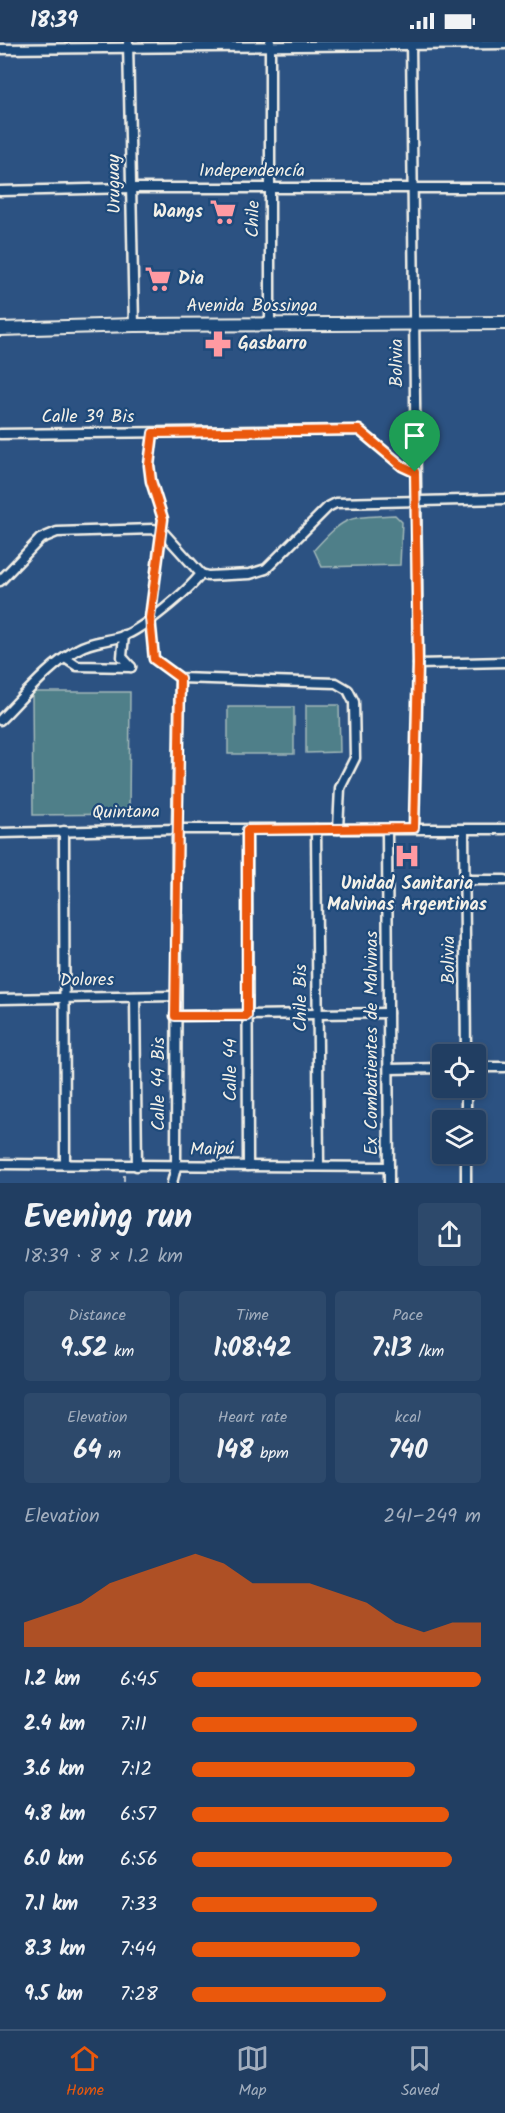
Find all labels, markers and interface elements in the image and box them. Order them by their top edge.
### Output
text: 18:39 [30,4,78,39]
street label: Uruguay [100,153,130,214]
street label: Independencía [199,157,305,186]
supermarket icon: Wangs [208,197,238,227]
place label: Wangs [153,198,204,227]
street label: Chile [239,200,269,238]
supermarket icon: Dia [143,264,173,294]
place label: Dia [178,265,204,294]
street label: Avenida Bossinga [187,292,318,321]
pharmacy icon: Gasbarro [203,329,233,359]
place label: Gasbarro [238,330,307,359]
street label: Bolivia [383,339,412,387]
street label: Calle 39 Bis [41,403,135,432]
pin [389,410,440,472]
icon: arrive [398,419,431,452]
street label: Quintana [92,798,160,828]
hospital icon: Unidad Sanitaria Malvinas Argentinas [392,841,422,871]
place label: Unidad Sanitaria Malvinas Argentinas [327,870,488,920]
street label: Ex Combatientes de Malvinas [358,930,387,1155]
street label: Bolivia [435,936,464,984]
street label: Chile Bis [287,964,316,1032]
street label: Dolores [60,966,115,996]
street label: Calle 44 Bis [145,1037,174,1131]
street label: Calle 44 [217,1038,246,1102]
map controls [432,1044,486,1164]
button: locate [432,1044,486,1098]
button: layers [432,1110,486,1164]
street label: Maipú [190,1135,235,1165]
text: Evening run [24,1192,192,1245]
button: share [418,1203,481,1266]
text: 18:39 · 8 × 1.2 km [24,1241,183,1273]
text: Distance [68,1303,126,1328]
text: Time [236,1303,269,1328]
text: Pace [393,1303,423,1328]
text: 9.52 [60,1328,108,1370]
text: 1:08:42 [213,1328,292,1370]
text: 7:13 [371,1328,412,1370]
text: km [108,1339,134,1364]
text: /km [412,1339,444,1364]
text: Elevation [67,1405,127,1430]
text: Heart rate [218,1405,287,1430]
text: kcal [395,1405,421,1430]
text: 64 [73,1430,102,1472]
text: 148 [216,1430,254,1472]
text: 740 [388,1430,428,1472]
text: m [102,1441,121,1466]
text: bpm [254,1441,289,1466]
text: Elevation [24,1501,100,1533]
text: 241–249 m [384,1501,481,1533]
text: 1.2 km [24,1664,80,1696]
text: 6:45 [120,1664,158,1696]
text: 2.4 km [24,1709,85,1741]
text: 7:11 [120,1709,147,1741]
text: 3.6 km [24,1754,84,1786]
text: 7:12 [120,1754,152,1786]
text: 4.8 km [24,1799,85,1831]
text: 6:57 [120,1799,156,1831]
text: 6.0 km [24,1844,84,1876]
text: 6:56 [120,1844,158,1876]
text: 7.1 km [24,1889,78,1921]
text: 7:33 [120,1889,157,1921]
text: 8.3 km [24,1934,85,1966]
text: 7:44 [120,1934,156,1966]
text: 9.5 km [24,1979,83,2011]
text: 7:28 [120,1979,158,2011]
tab: Home [66,2042,104,2103]
tab: Map [236,2042,269,2103]
tab: Saved [401,2042,439,2103]

